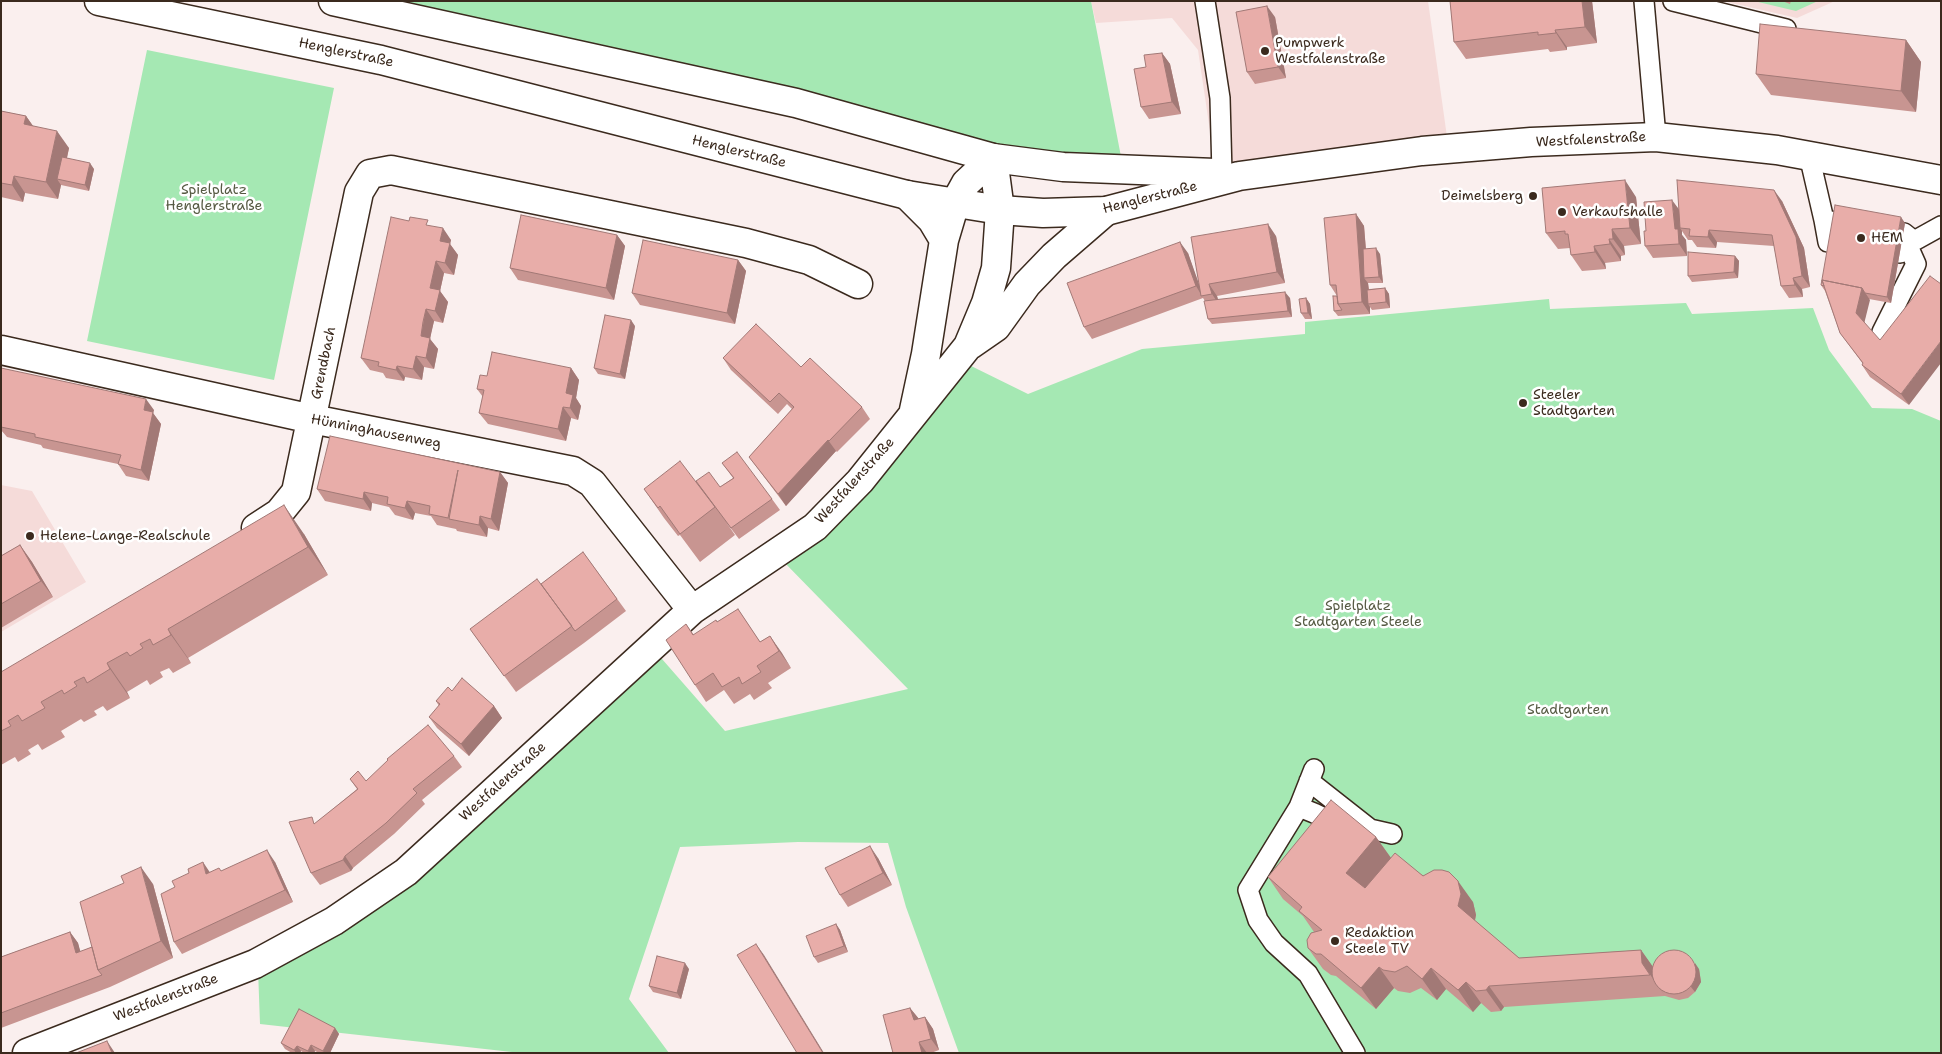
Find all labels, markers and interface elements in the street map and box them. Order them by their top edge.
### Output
street label: Henglerstraße [297,35,395,71]
place label: Pumpwerk Westfalenstraße [1275,35,1386,68]
marker: Pumpwerk Westfalenstraße [1259,45,1271,57]
street label: Westfalenstraße [1535,129,1647,151]
street label: Henglerstraße [690,132,788,172]
street label: Henglerstraße [1101,178,1199,218]
park label: Spielplatz Henglerstraße [166,182,262,214]
place label: Deimelsberg [1441,188,1523,204]
marker: Deimelsberg [1527,190,1539,202]
place label: Verkaufshalle [1572,204,1663,220]
marker: Verkaufshalle [1556,206,1568,218]
place label: HEM [1871,230,1903,246]
marker: HEM [1855,232,1867,244]
street label: Grendbach [308,325,340,401]
place label: Steeler Stadtgarten [1533,387,1615,420]
marker: Steeler Stadtgarten [1517,397,1529,409]
street label: Hünninghausenweg [309,411,443,453]
street label: Westfalenstraße [812,434,898,528]
place label: Helene-Lange-Realschule [40,528,211,544]
marker: Helene-Lange-Realschule [24,530,36,542]
park label: Spielplatz Stadtgarten Steele [1294,598,1422,630]
park label: Stadtgarten [1527,702,1609,718]
street label: Westfalenstraße [456,739,550,825]
place label: Redaktion Steele TV [1345,925,1414,958]
marker: Redaktion Steele TV [1329,935,1341,947]
street label: Westfalenstraße [111,970,221,1026]

